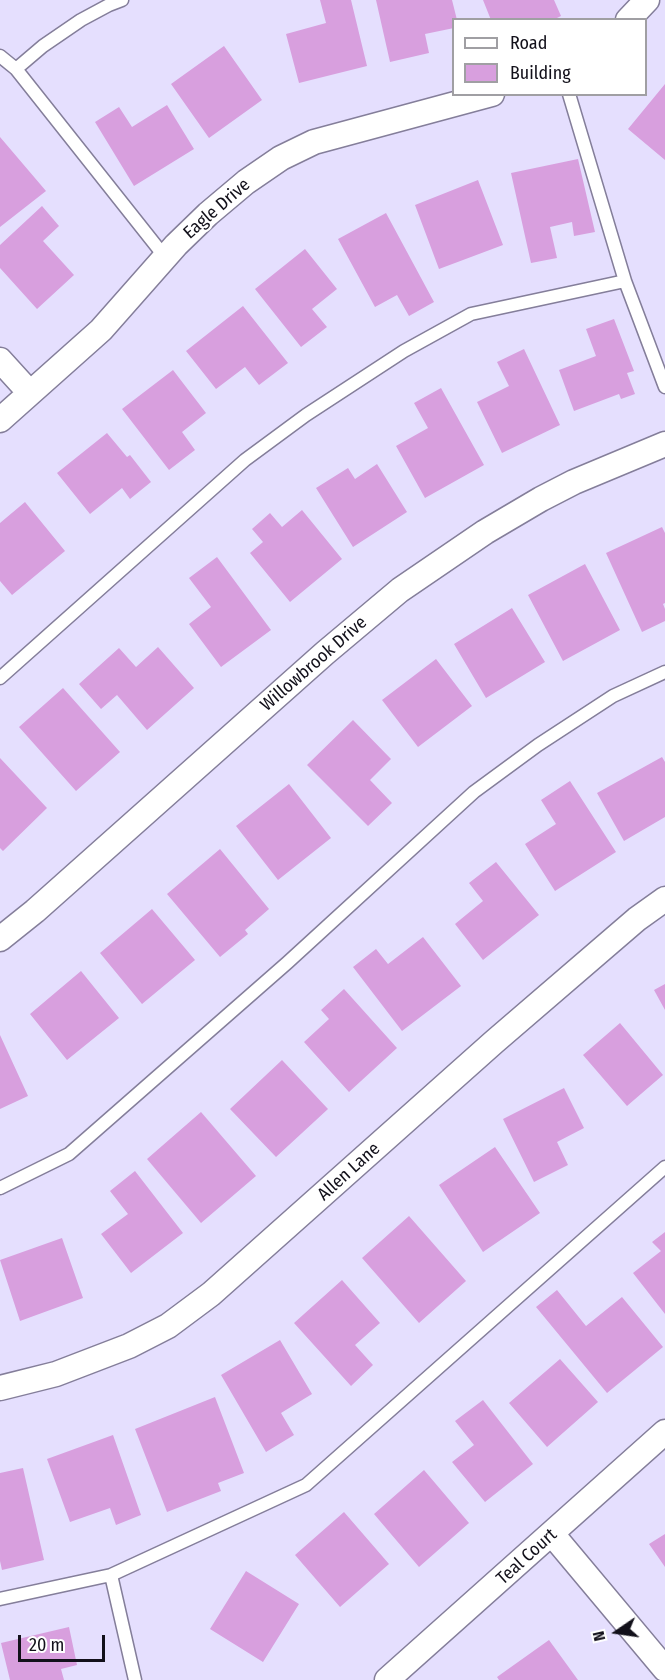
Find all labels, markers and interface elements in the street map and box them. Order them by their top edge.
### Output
legend [452,18,647,96]
text: Road [510,32,547,54]
text: Building [510,62,571,84]
street label: Eagle Drive [179,174,255,244]
street label: Willowbrook Drive [256,612,372,716]
street label: Allen Lane [313,1138,385,1206]
street label: Teal Court [492,1524,562,1590]
north arrow [587,1602,647,1662]
scale bar [21,1623,108,1661]
text: N [589,1629,609,1643]
text: 20 m [29,1634,64,1656]

